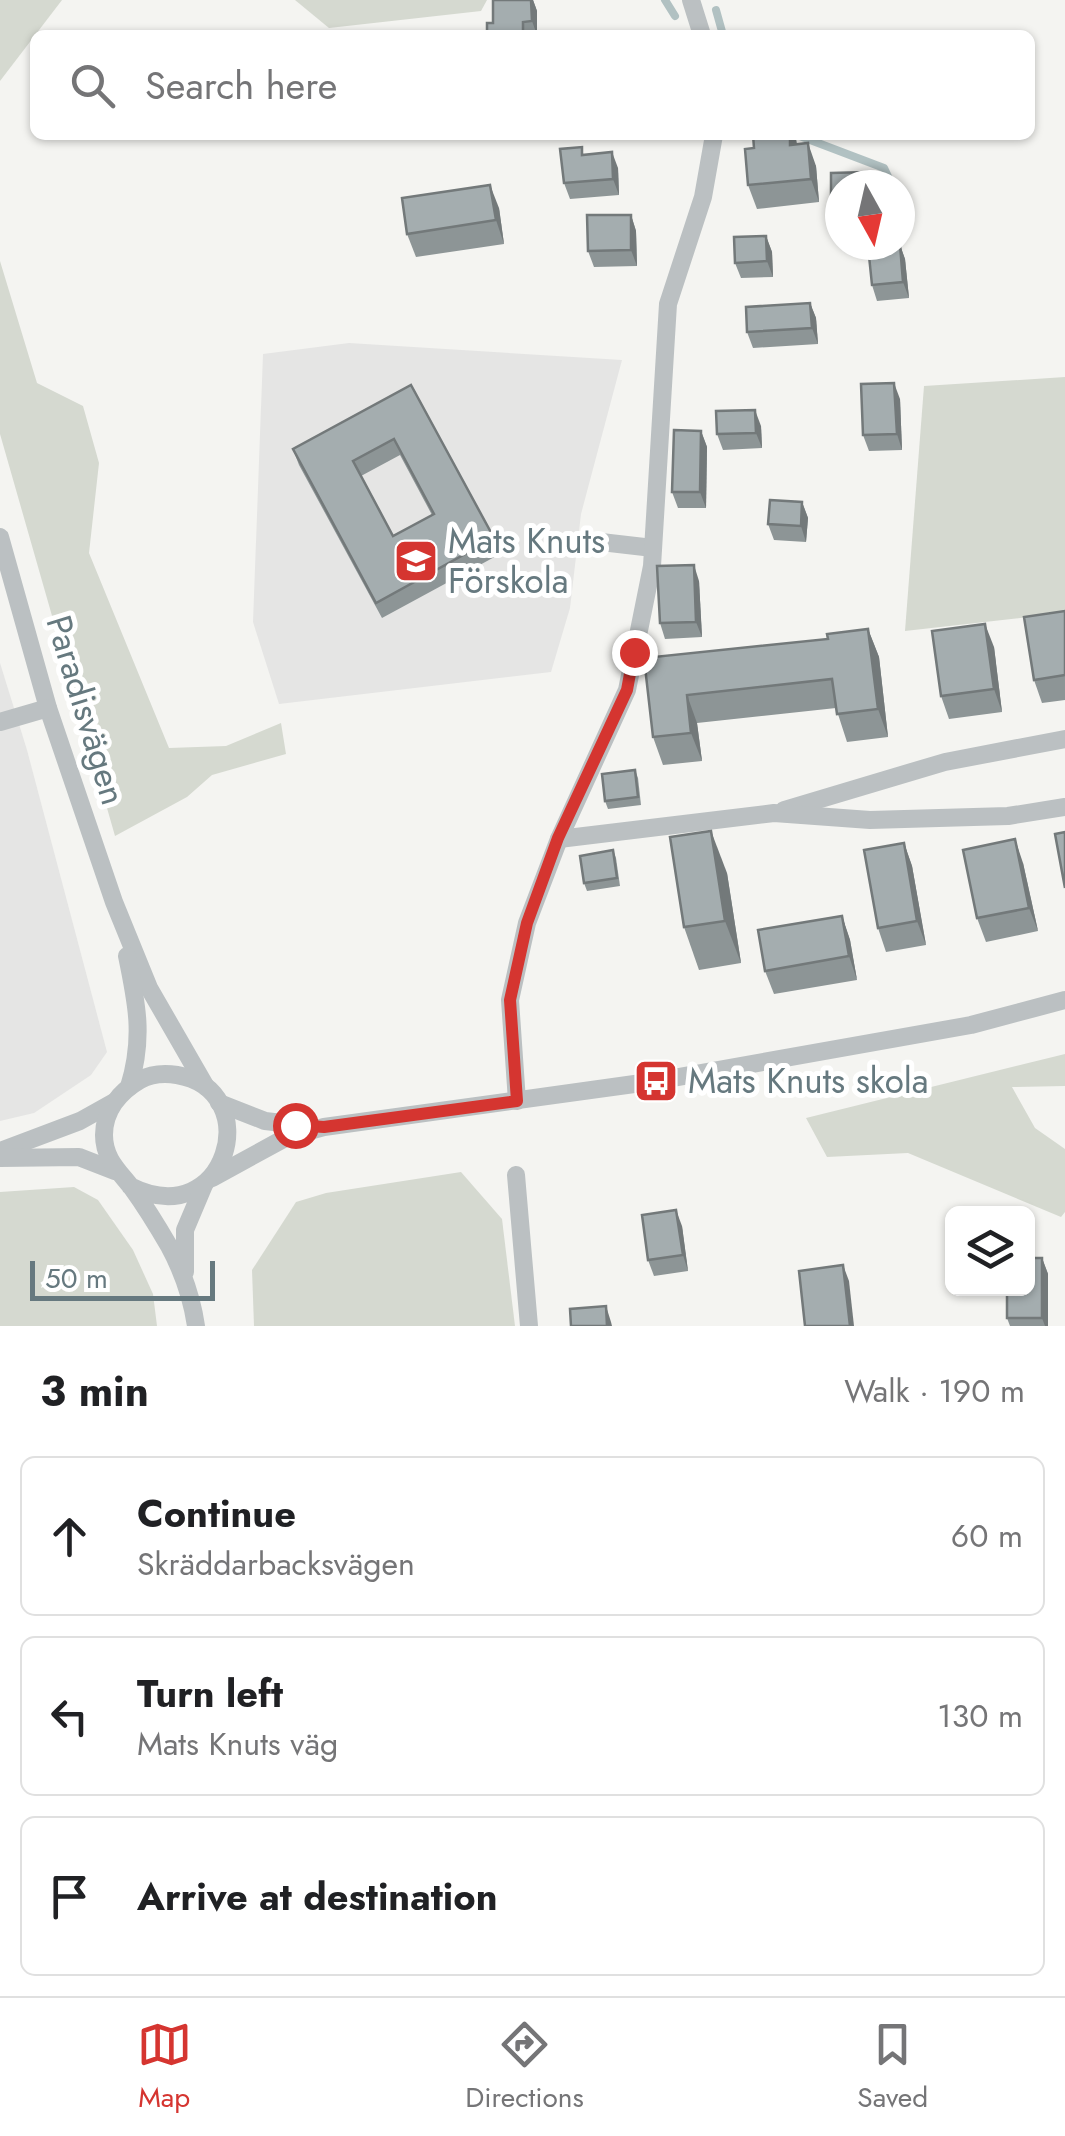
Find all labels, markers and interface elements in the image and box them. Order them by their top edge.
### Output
search box [30,30,1035,140]
icon: search [65,58,120,113]
text: Search here [145,58,337,113]
north arrow [825,170,915,260]
place label: Mats Knuts Förskola [448,516,605,606]
school or university icon: Mats Knuts Förskola [393,538,439,584]
street label: Paradisvägen [34,609,138,811]
route end [612,630,658,676]
place label: Mats Knuts skola [688,1056,929,1106]
bus stop icon: Mats Knuts skola [633,1058,679,1104]
route start [273,1103,319,1149]
map controls [945,1206,1035,1296]
button: layers [945,1206,1035,1296]
scale bar [30,1256,215,1300]
text: 50 m [45,1258,108,1299]
text: 3 min [40,1361,149,1422]
text: Walk · 190 m [844,1368,1025,1414]
text: Continue [137,1486,296,1541]
icon: ahead [42,1509,97,1564]
text: 60 m [951,1513,1023,1559]
text: Skräddarbacksvägen [137,1541,415,1587]
text: Turn left [137,1666,283,1721]
icon: left [42,1689,97,1744]
text: 130 m [937,1693,1023,1739]
text: Mats Knuts väg [137,1721,338,1767]
icon: arrive [42,1869,97,1924]
text: Arrive at destination [137,1869,498,1924]
tab: Map [137,2017,192,2118]
tab: Directions [465,2017,584,2118]
tab: Saved [857,2017,928,2118]

